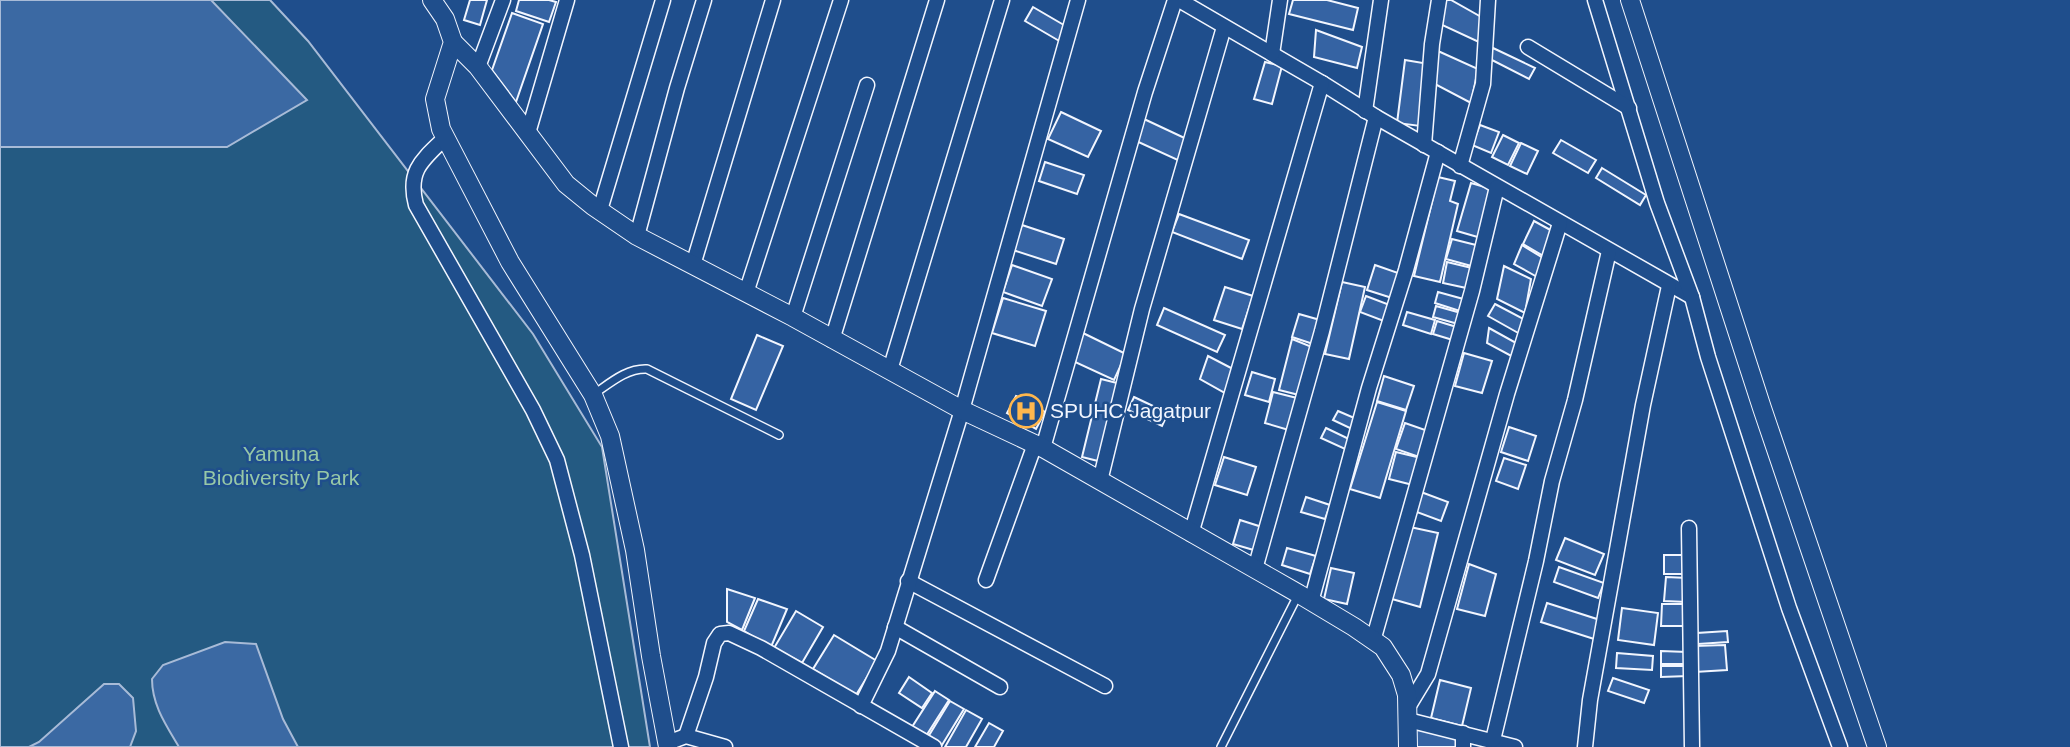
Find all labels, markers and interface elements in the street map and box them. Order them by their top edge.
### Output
hospital icon: SPUHC Jagatpur [1007,392,1045,430]
place label: SPUHC Jagatpur [1050,399,1211,422]
park label: Yamuna Biodiversity Park [203,442,360,489]

